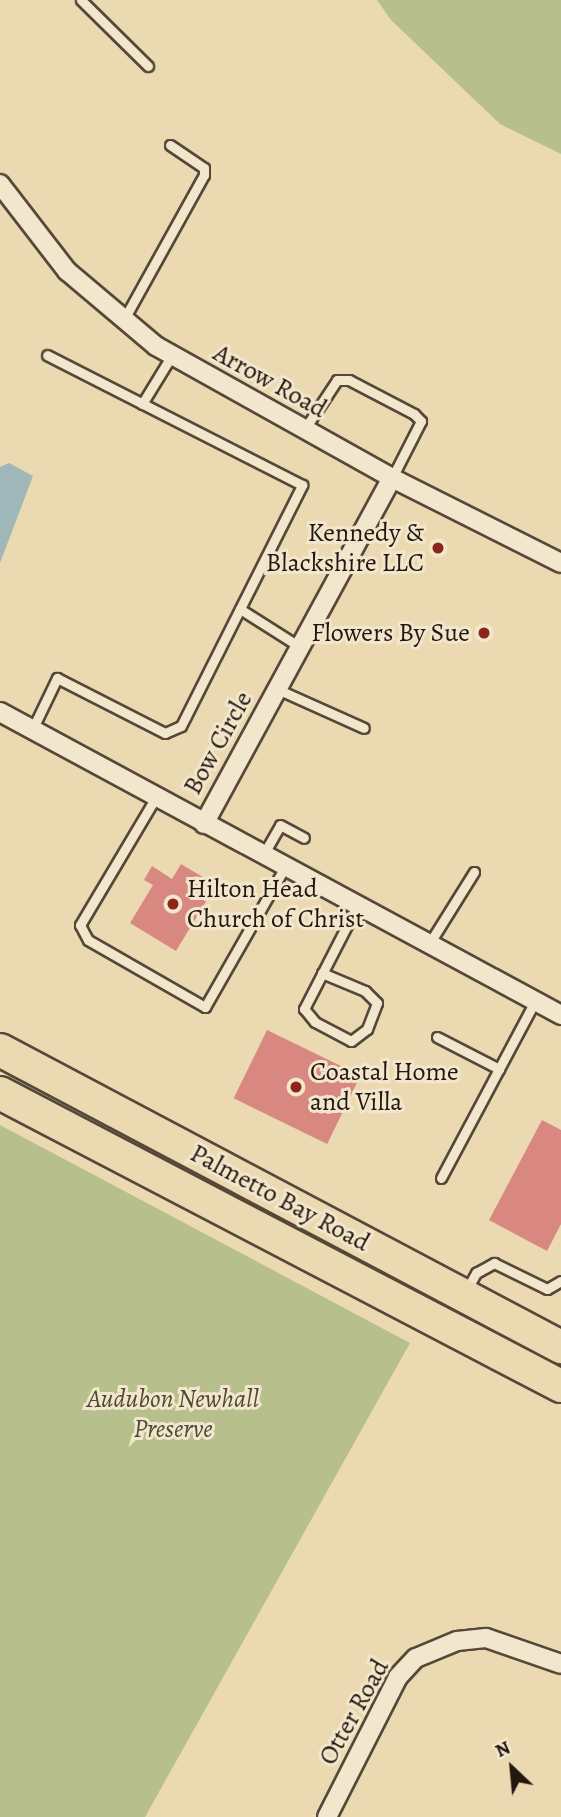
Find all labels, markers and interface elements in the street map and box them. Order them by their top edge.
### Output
street label: Arrow Road [208,337,332,425]
place label: Kennedy & Blackshire LLC [266,517,424,578]
marker: Kennedy & Blackshire LLC [430,540,446,556]
place label: Flowers By Sue [311,617,470,649]
marker: Flowers By Sue [476,625,492,641]
street label: Bow Circle [177,686,259,800]
place label: Hilton Head Church of Christ [187,873,364,934]
marker: Hilton Head Church of Christ [165,896,181,912]
place label: Coastal Home and Villa [310,1056,459,1118]
marker: Coastal Home and Villa [288,1079,304,1095]
street label: Palmetto Bay Road [185,1138,375,1258]
park label: Audubon Newhall Preserve [87,1383,259,1444]
street label: Otter Road [312,1654,396,1770]
north arrow [477,1733,547,1803]
text: N [491,1734,515,1764]

